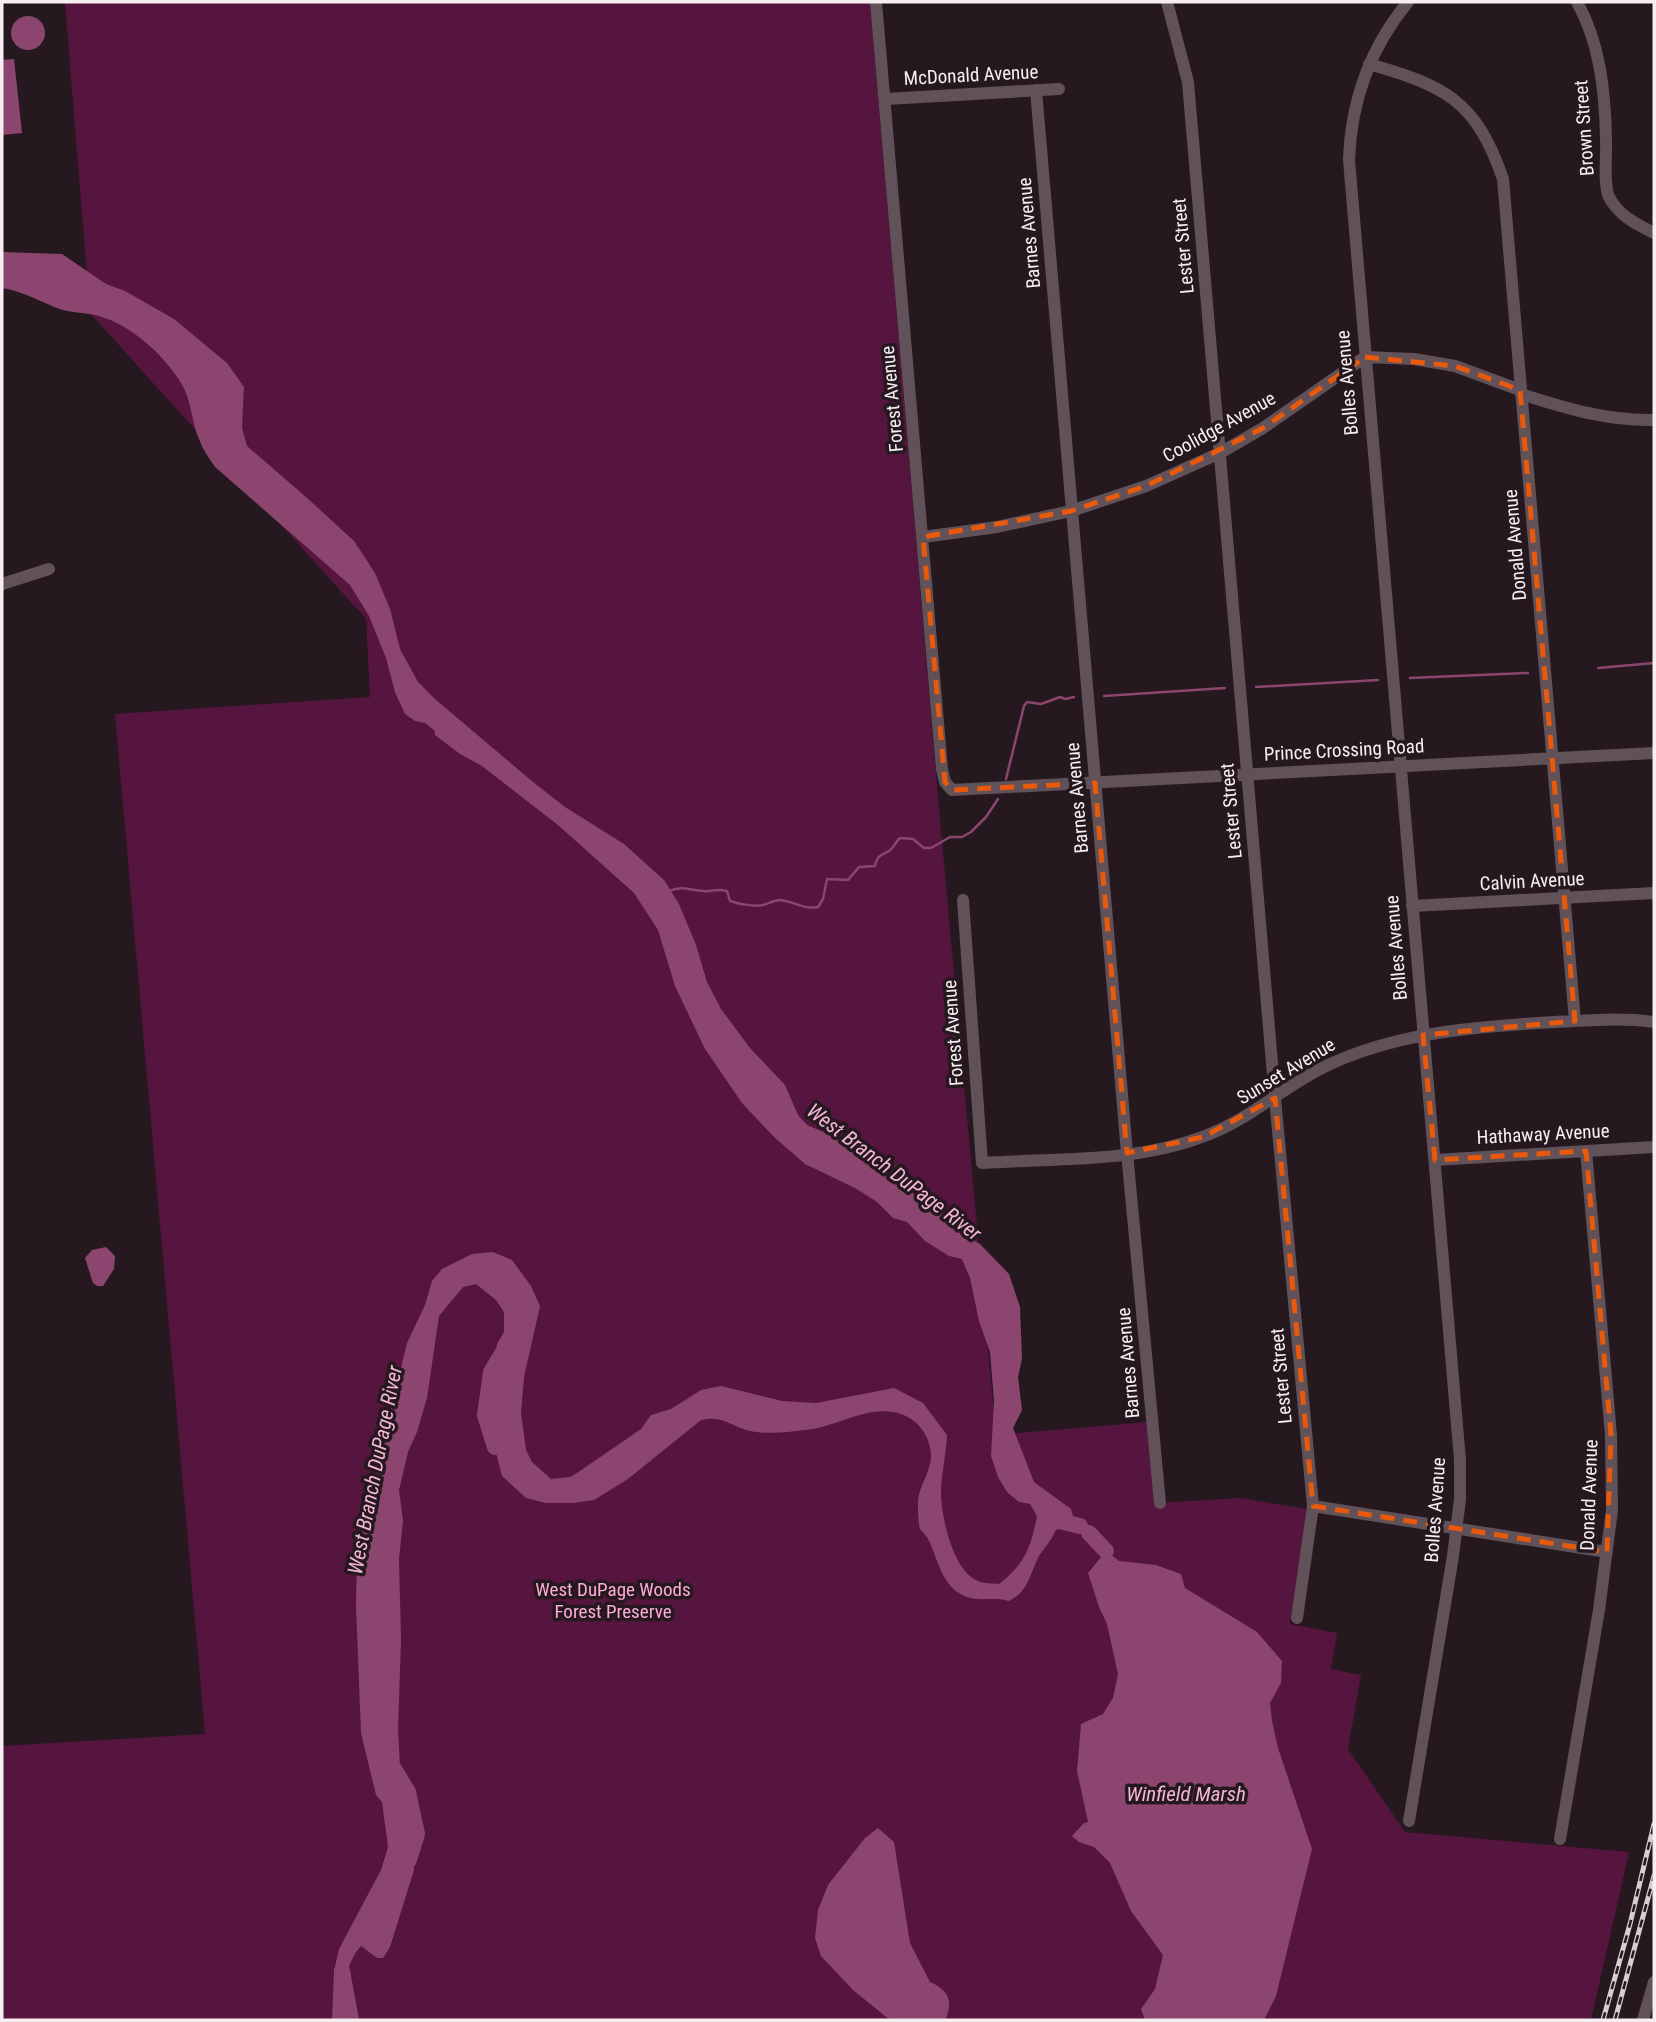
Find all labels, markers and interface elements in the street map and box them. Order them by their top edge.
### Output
street label: McDonald Avenue [903,60,1039,90]
street label: Brown Street [1569,79,1599,177]
street label: Barnes Avenue [1013,177,1045,289]
street label: Lester Street [1167,197,1199,295]
street label: Bolles Avenue [1331,329,1363,436]
street label: Forest Avenue [876,345,908,453]
street label: Coolidge Avenue [1159,387,1279,467]
street label: Donald Avenue [1499,488,1531,602]
street label: Prince Crossing Road [1263,734,1425,766]
street label: Barnes Avenue [1061,742,1093,854]
street label: Lester Street [1215,762,1247,860]
street label: Calvin Avenue [1479,867,1585,895]
street label: Bolles Avenue [1380,894,1412,1001]
street label: Forest Avenue [938,979,968,1087]
street label: Sunset Avenue [1233,1033,1339,1109]
water label: West Branch DuPage River [802,1099,987,1246]
street label: Hathaway Avenue [1476,1119,1610,1149]
street label: Barnes Avenue [1112,1307,1144,1419]
street label: Lester Street [1265,1327,1297,1425]
water label: West Branch DuPage River [343,1363,407,1576]
street label: Donald Avenue [1576,1439,1602,1551]
street label: Bolles Avenue [1420,1457,1450,1563]
park label: West DuPage Woods Forest Preserve [535,1578,691,1623]
water label: Winfield Marsh [1126,1782,1246,1806]

